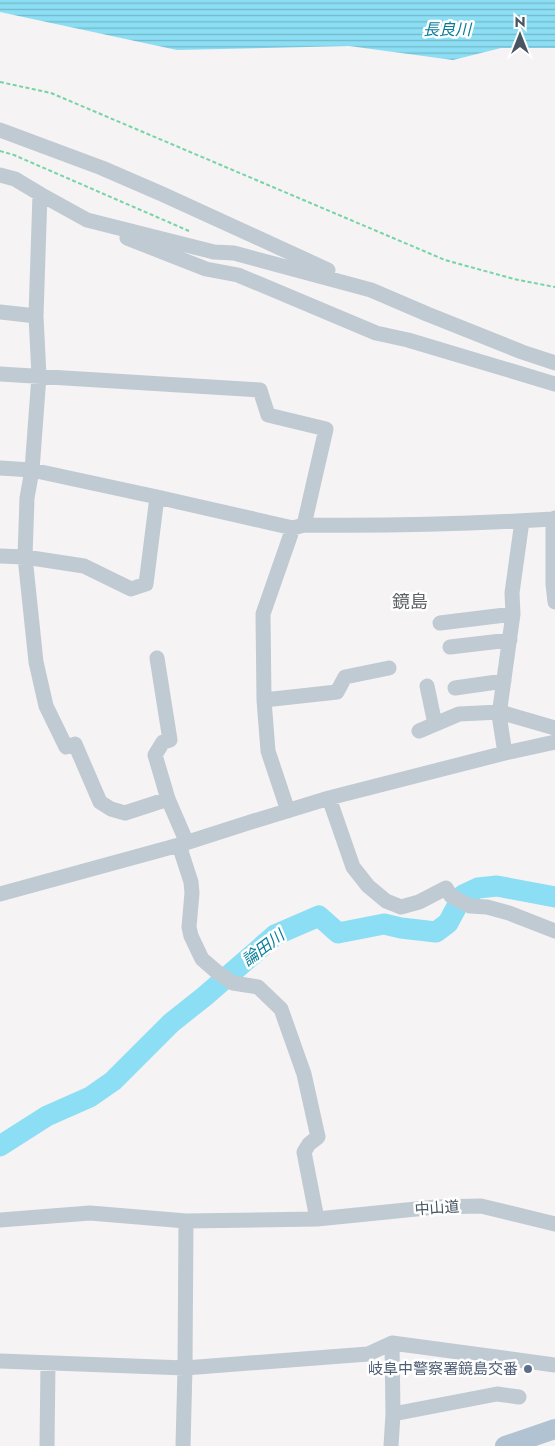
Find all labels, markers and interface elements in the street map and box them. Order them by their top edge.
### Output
north arrow [495,10,545,60]
text: N [514,12,526,32]
water label: 長良川 [423,18,473,41]
district label: 鏡島 [392,589,428,615]
water label: 論田川 [237,923,291,972]
street label: 中山道 [414,1195,460,1221]
place label: 岐阜中警察署鏡島交番 [368,1358,518,1380]
marker: 岐阜中警察署鏡島交番 [522,1363,534,1375]

